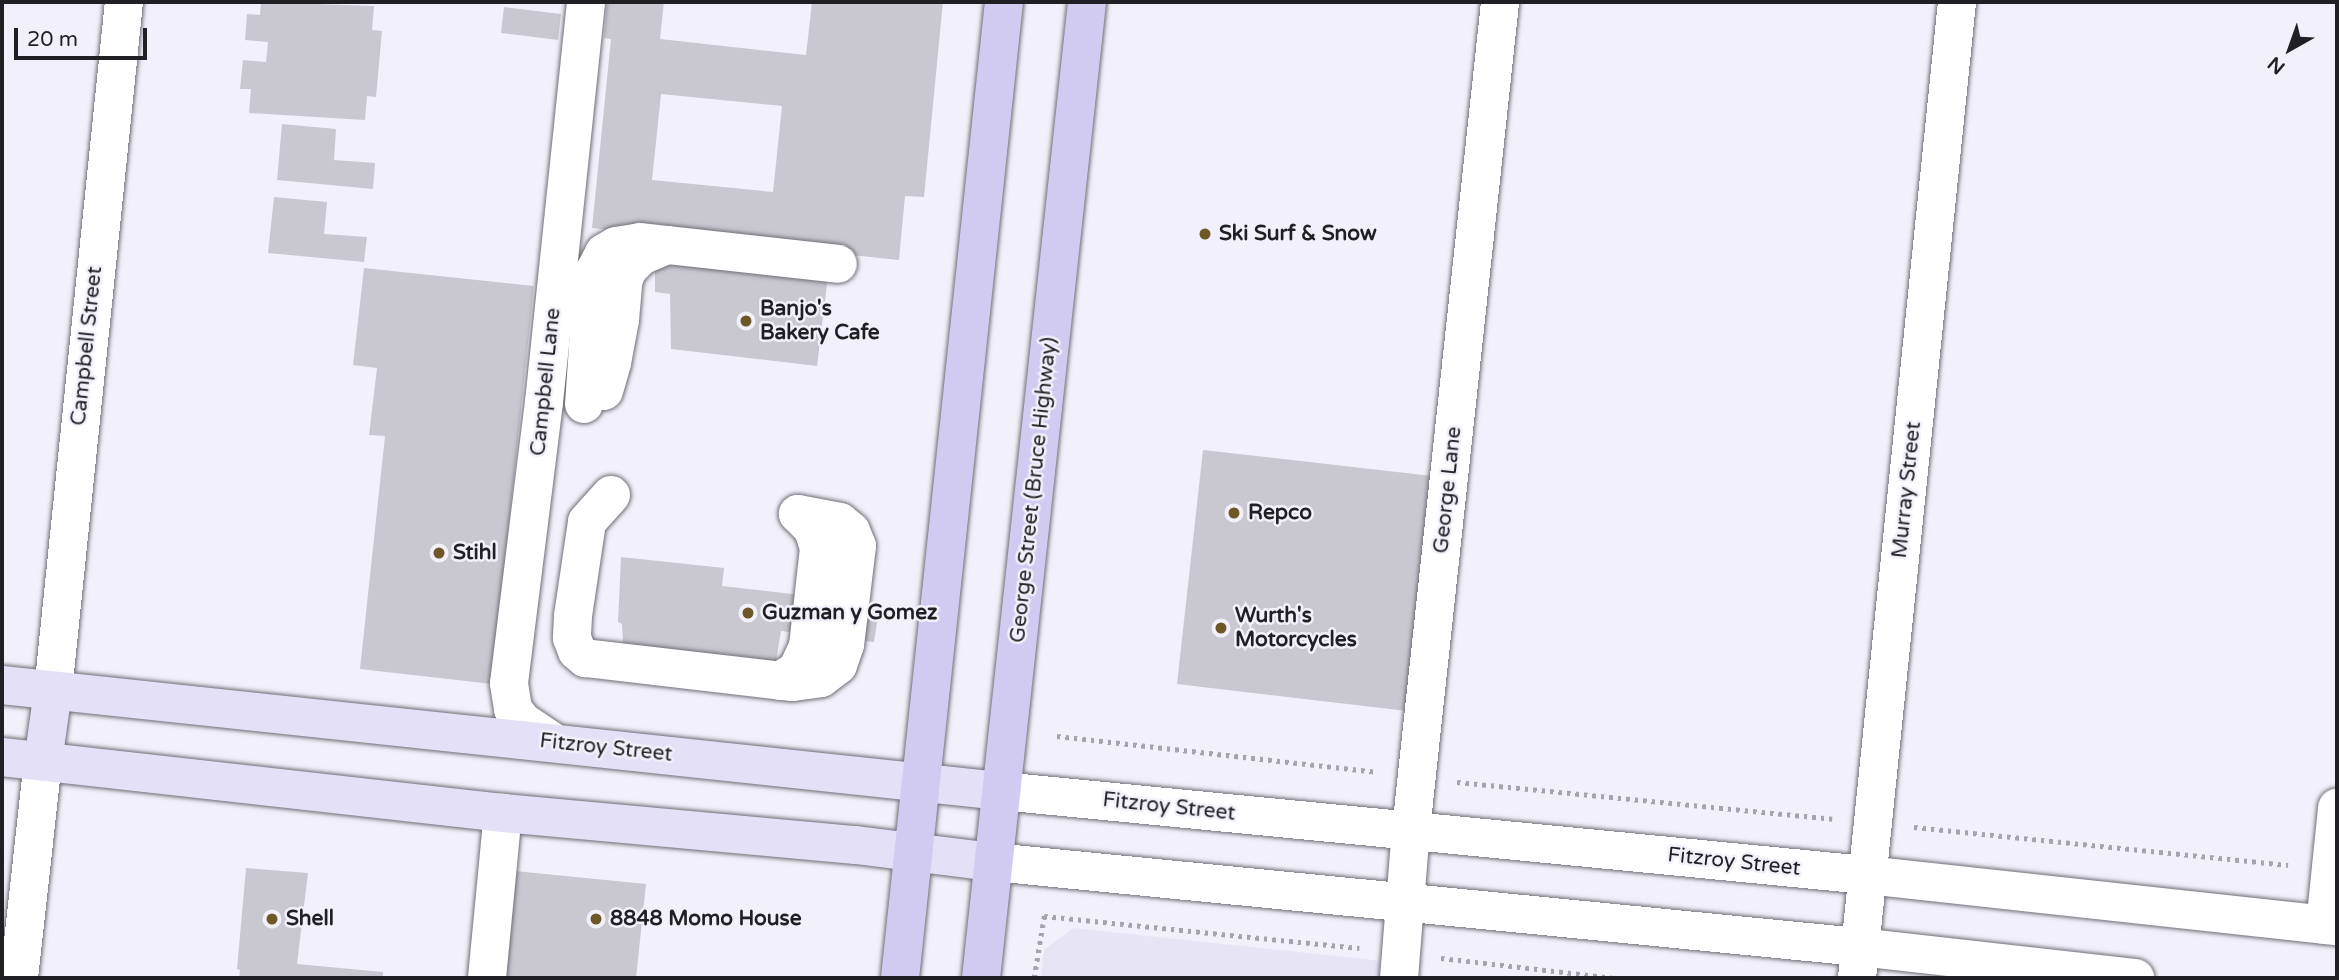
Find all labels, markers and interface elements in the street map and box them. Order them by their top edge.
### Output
scale bar [18,14,150,58]
north arrow [2255,14,2325,84]
text: 20 m [27,27,78,52]
text: N [2264,52,2289,78]
place label: Ski Surf & Snow [1219,221,1377,247]
marker: Ski Surf & Snow [1197,226,1213,242]
street label: Campbell Street [66,265,108,427]
place label: Banjo's Bakery Cafe [760,296,880,346]
street label: Campbell Lane [526,307,566,457]
marker: Banjo's Bakery Cafe [738,313,754,329]
street label: George Street (Bruce Highway) [1005,336,1063,644]
street label: Murray Street [1887,420,1927,560]
street label: George Lane [1429,425,1467,555]
place label: Repco [1248,500,1312,526]
marker: Repco [1226,505,1242,521]
place label: Stihl [453,540,497,566]
marker: Stihl [431,545,447,561]
place label: Guzman y Gomez [762,600,937,626]
place label: Wurth's Motorcycles [1235,603,1357,653]
marker: Guzman y Gomez [740,605,756,621]
marker: Wurth's Motorcycles [1213,620,1229,636]
street label: Fitzroy Street [538,728,674,768]
street label: Fitzroy Street [1101,787,1237,827]
street label: Fitzroy Street [1666,842,1802,882]
place label: Shell [286,906,334,932]
place label: 8848 Momo House [610,906,802,932]
marker: Shell [264,911,280,927]
marker: 8848 Momo House [588,911,604,927]

